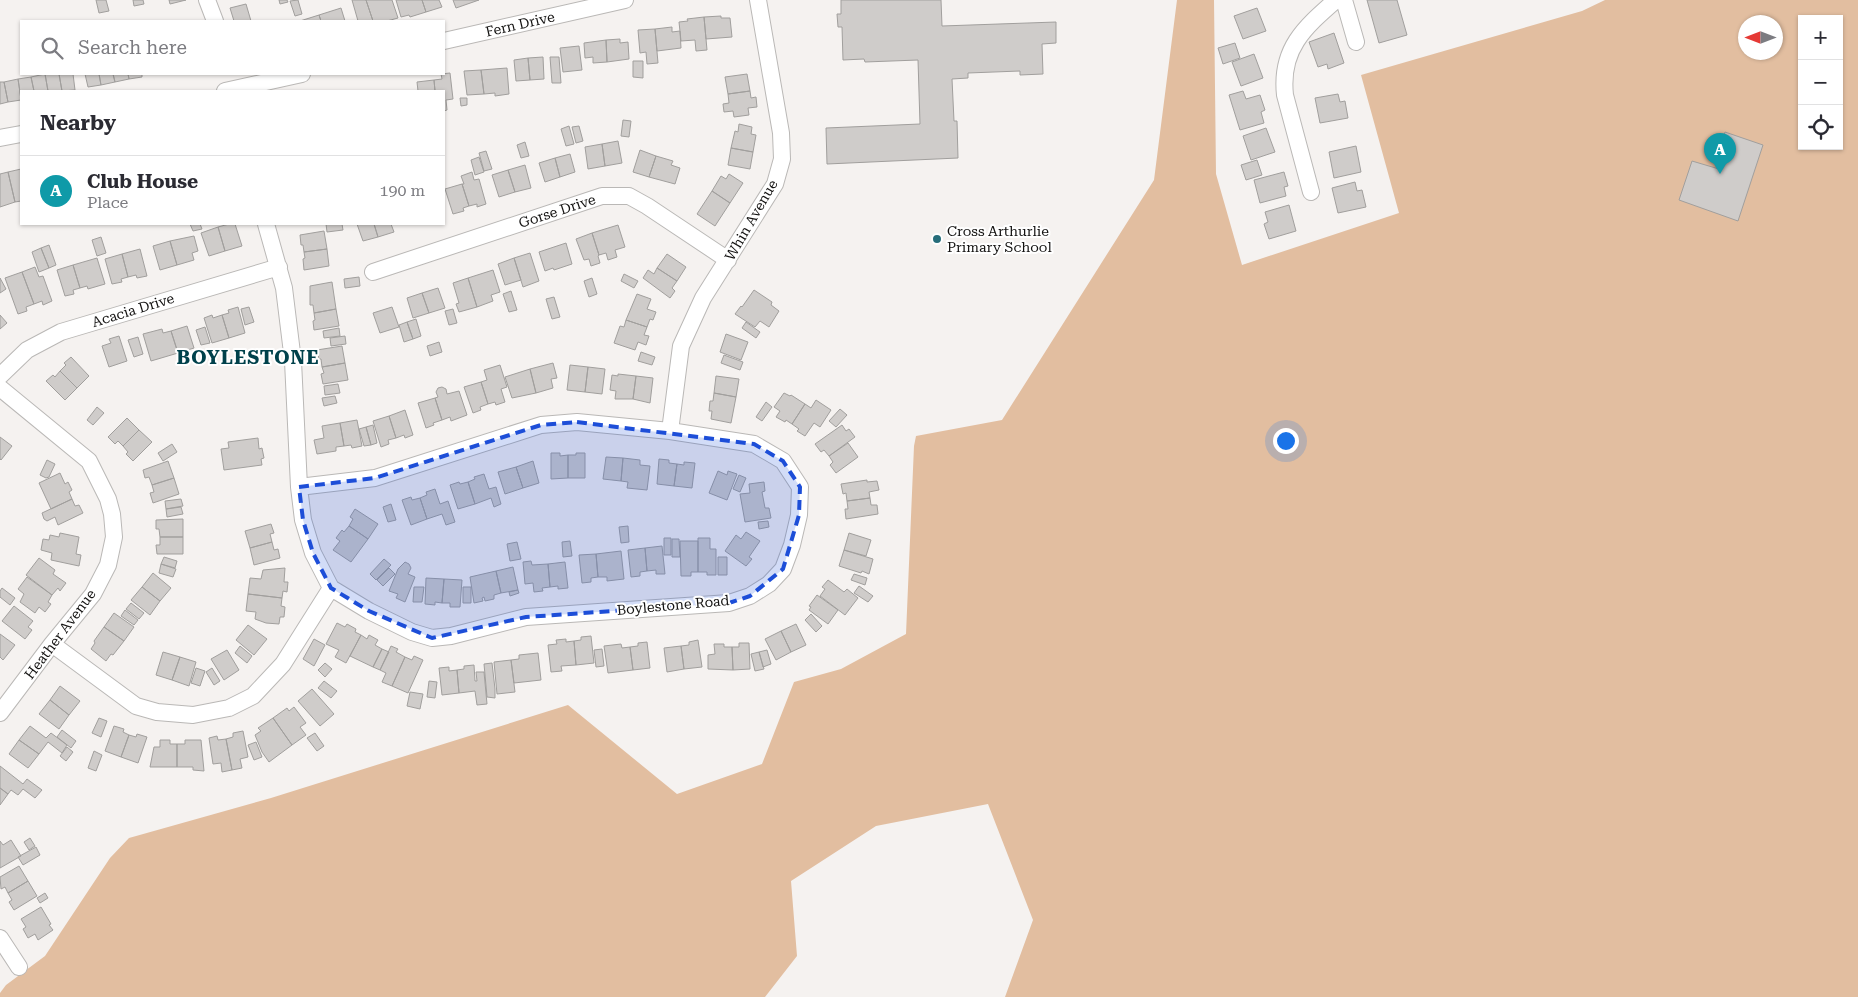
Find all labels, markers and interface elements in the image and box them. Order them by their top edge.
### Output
street label: Fern Drive [484,8,556,40]
north arrow [1738,15,1783,60]
map controls [1798,15,1843,150]
button: + [1798,15,1843,60]
search box [20,20,445,75]
icon: search [38,34,66,62]
text: Search here [78,36,187,59]
button: − [1798,60,1843,105]
button: locate [1798,105,1843,150]
text: Nearby [40,111,116,135]
pin: A [1704,133,1736,174]
text: Club House [87,170,198,193]
street label: Whin Avenue [721,176,781,263]
text: A [50,181,62,200]
text: 190 m [379,181,425,200]
street label: Gorse Drive [517,191,598,231]
text: Place [87,193,128,212]
place label: Cross Arthurlie Primary School [947,223,1052,255]
marker: Cross Arthurlie Primary School [931,233,943,245]
street label: Acacia Drive [90,290,176,330]
district label: BOYLESTONE [176,346,320,369]
your location [1273,428,1299,454]
street label: Heather Avenue [21,586,99,682]
street label: Boylestone Road [616,592,730,618]

